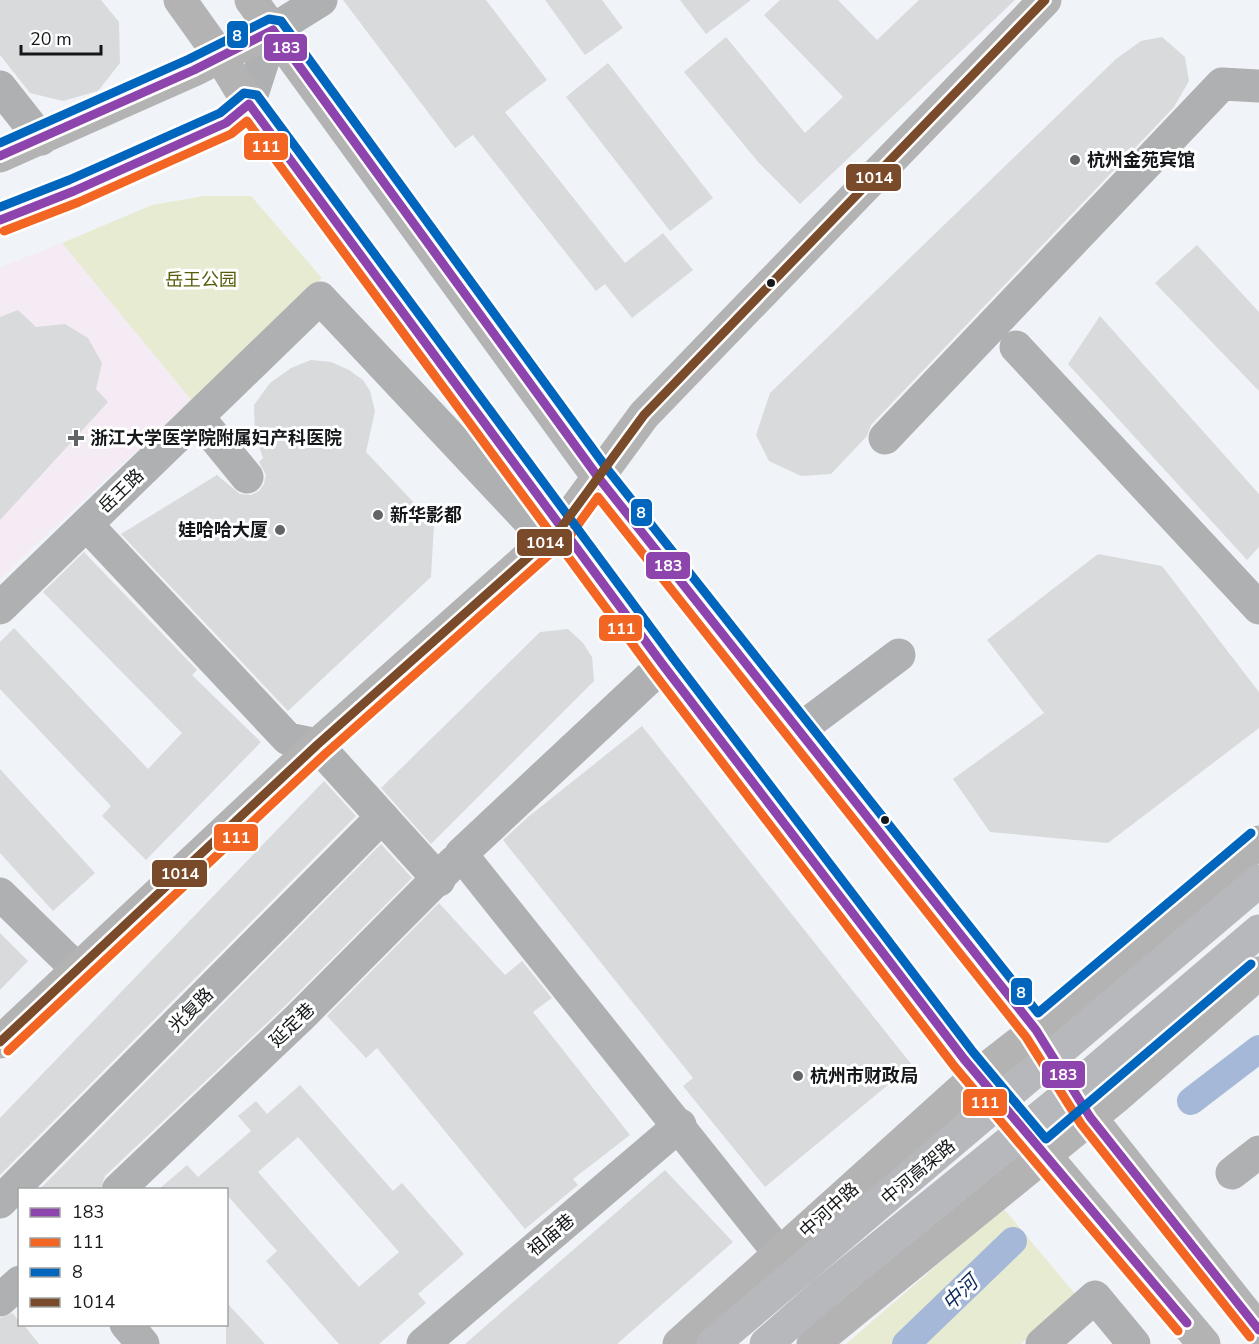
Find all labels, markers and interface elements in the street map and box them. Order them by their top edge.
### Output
scale bar [21,18,100,56]
line badge: 8 [226,20,249,49]
text: 8 [232,25,242,47]
text: 20 m [30,27,72,51]
line badge: 183 [263,33,308,62]
text: 183 [272,37,300,59]
line badge: 111 [243,132,289,161]
text: 111 [252,136,280,158]
place label: 杭州金苑宾馆 [1087,148,1195,172]
marker: 杭州金苑宾馆 [1068,153,1082,167]
line badge: 1014 [845,163,902,192]
text: 1014 [855,167,894,189]
park label: 岳王公园 [165,268,237,292]
unlabelled marker [765,277,777,289]
place label: 浙江大学医学院附属妇产科医院 [90,426,342,450]
marker: 浙江大学医学院附属妇产科医院 [67,429,85,447]
street label: 岳王路 [93,464,149,518]
line badge: 8 [630,498,653,527]
text: 8 [636,502,646,524]
place label: 新华影都 [390,503,462,527]
marker: 新华影都 [371,508,385,522]
place label: 娃哈哈大厦 [178,518,268,542]
marker: 娃哈哈大厦 [273,523,287,537]
line badge: 1014 [516,528,573,557]
text: 1014 [526,532,565,554]
line badge: 183 [645,551,691,580]
text: 183 [654,555,682,577]
line badge: 111 [598,614,643,642]
text: 111 [607,618,635,640]
unlabelled marker [879,814,891,826]
line badge: 111 [213,823,259,852]
text: 111 [222,827,250,849]
line badge: 1014 [151,859,208,888]
text: 1014 [161,863,200,885]
line badge: 8 [1010,977,1033,1006]
street label: 光复路 [163,982,219,1038]
text: 8 [1016,982,1026,1004]
street label: 延定巷 [264,998,320,1052]
line badge: 183 [1041,1060,1086,1089]
place label: 杭州市财政局 [810,1064,918,1088]
text: 183 [1049,1064,1077,1086]
marker: 杭州市财政局 [791,1069,805,1083]
line badge: 111 [962,1088,1008,1117]
text: 111 [971,1092,999,1114]
street label: 中河高架路 [876,1134,960,1210]
street label: 中河中路 [794,1177,864,1243]
legend [18,1188,228,1326]
text: 183 [72,1200,104,1224]
street label: 祖庙巷 [523,1208,579,1262]
text: 111 [72,1230,104,1254]
text: 8 [72,1260,83,1284]
water label: 中河 [936,1267,987,1317]
text: 1014 [72,1290,115,1314]

